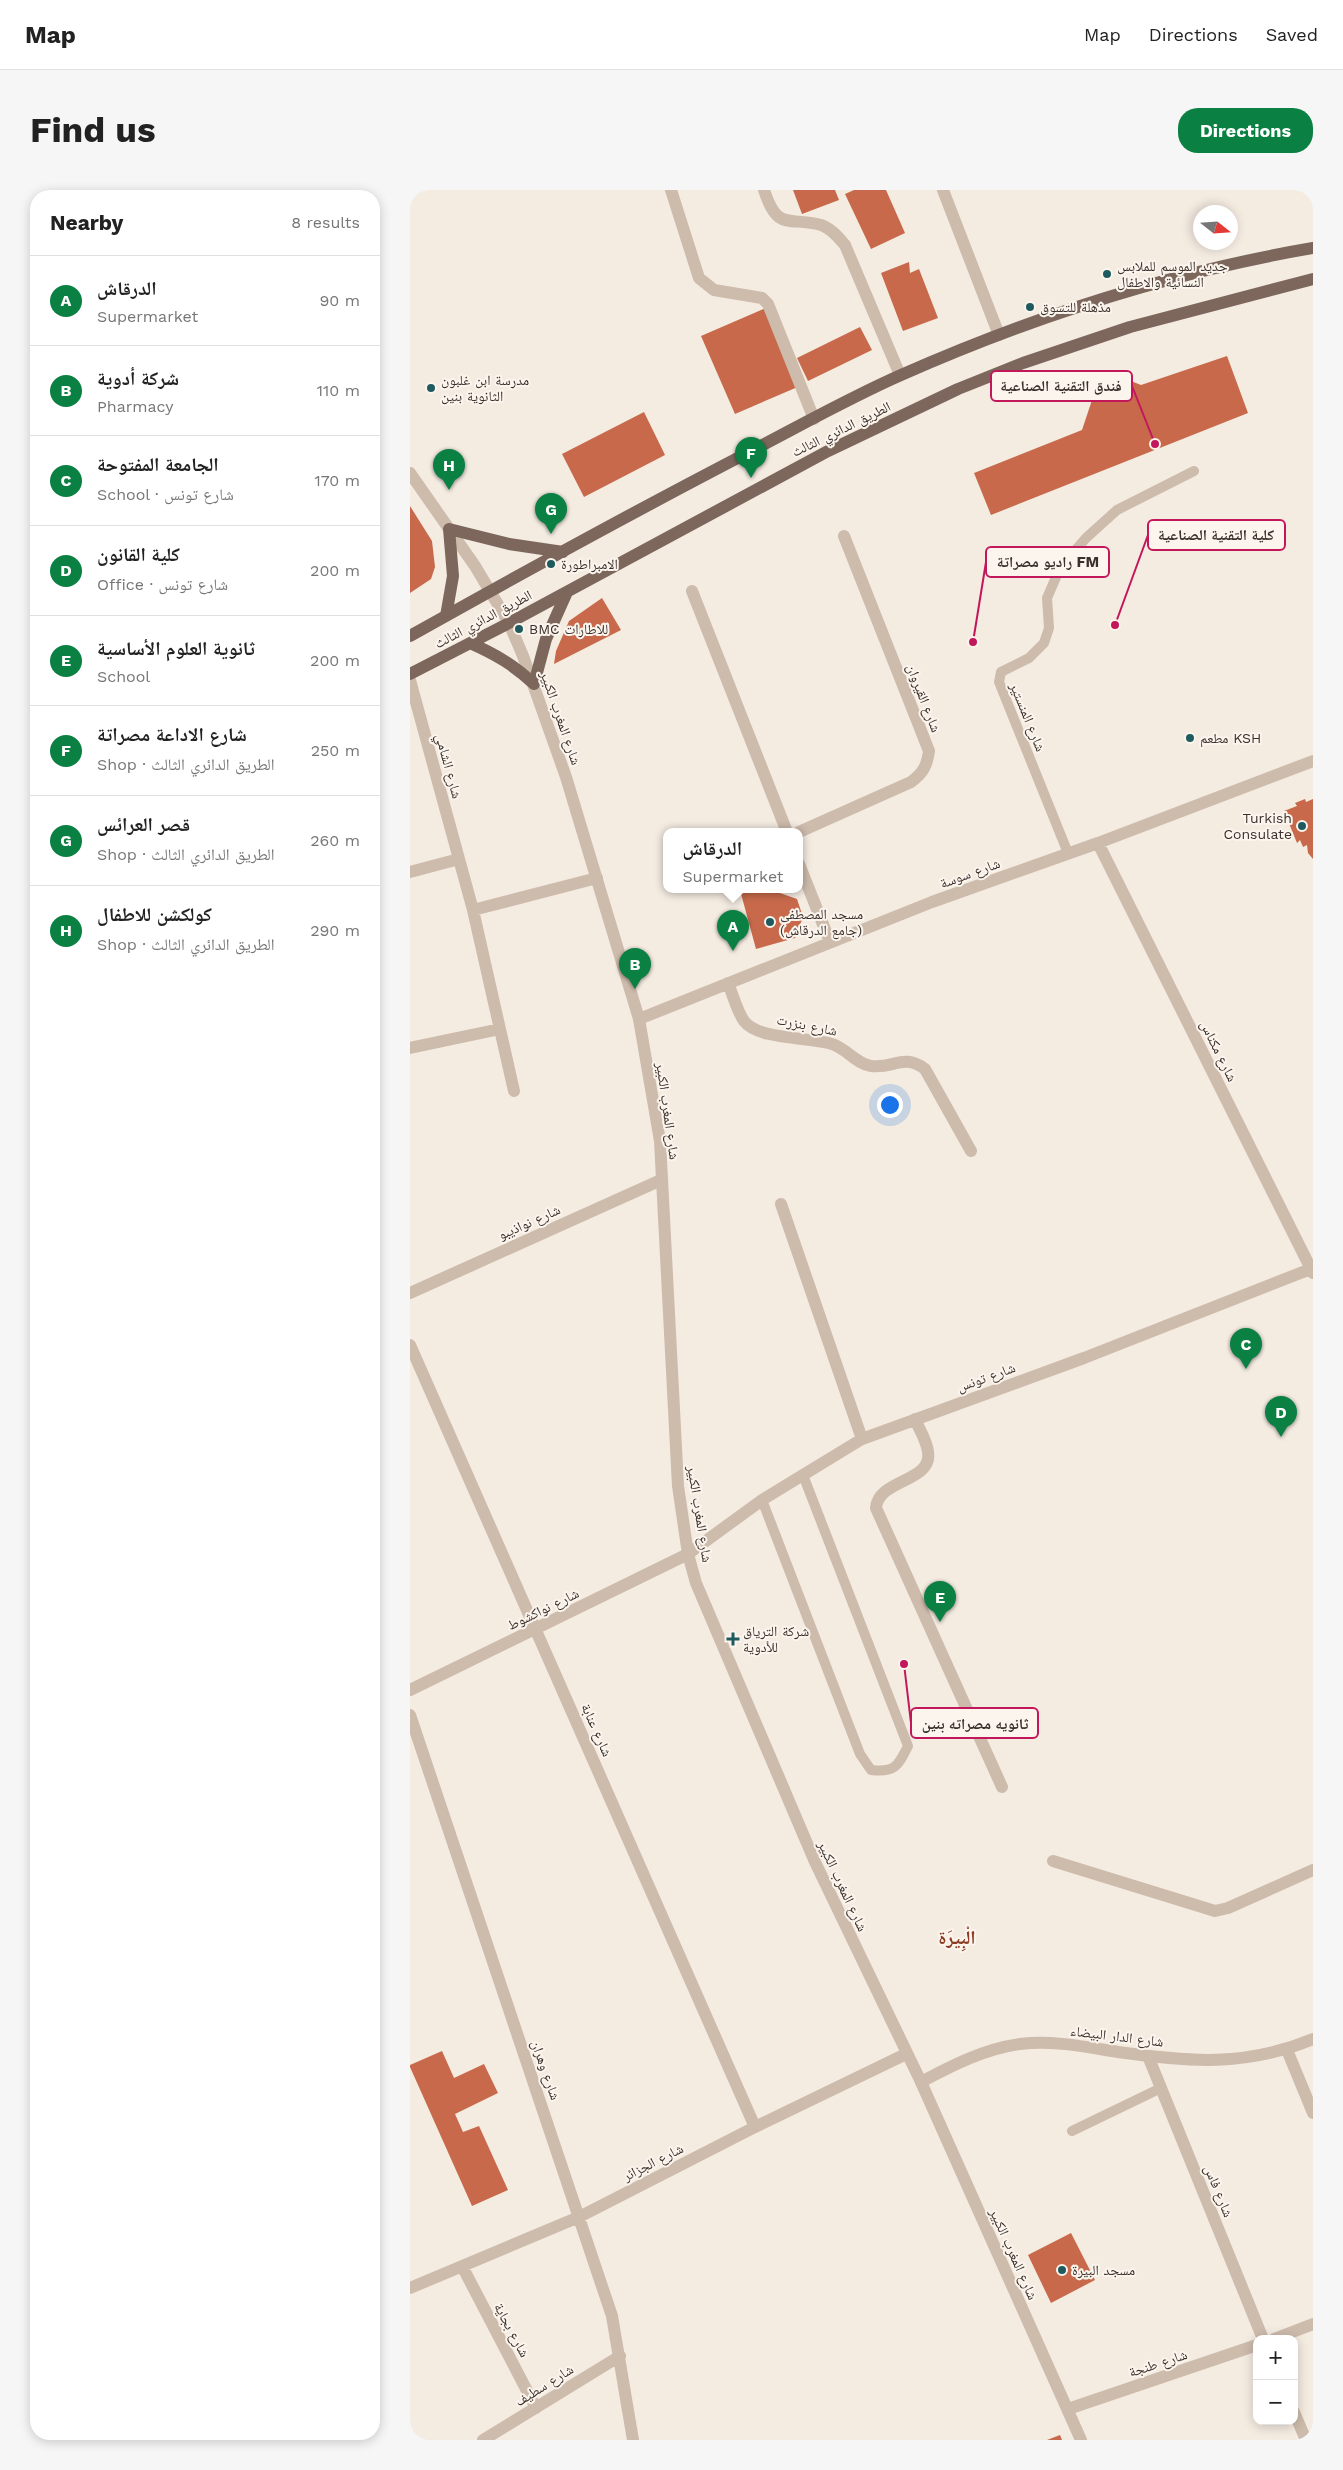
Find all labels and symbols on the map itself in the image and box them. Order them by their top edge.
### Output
north arrow [1193,205,1238,250]
place label: جديد الموسم للملابس النسائية والاطفال [1117,258,1228,291]
marker: جديد الموسم للملابس النسائية والاطفال [1101,268,1113,280]
place label: مذهلة للتسوق [1040,299,1111,316]
marker: مذهلة للتسوق [1024,301,1036,313]
callout: فندق التقنية الصناعية [991,371,1132,401]
place label: مدرسة ابن غلبون الثانوية بنين [441,372,529,405]
text: فندق التقنية الصناعية [1000,377,1122,395]
marker: مدرسة ابن غلبون الثانوية بنين [425,382,437,394]
street label: الطريق الدائري الثالث [789,398,895,463]
pin: F [735,437,767,478]
pin: H [433,449,465,490]
pin: G [535,493,567,534]
callout: كلية التقنية الصناعية [1148,520,1285,550]
text: كلية التقنية الصناعية [1158,526,1274,544]
callout: راديو مصراتة FM [986,547,1109,577]
text: راديو مصراتة FM [997,553,1099,571]
place label: الامبراطورة [561,556,618,573]
marker: الامبراطورة [545,558,557,570]
street label: الطريق الدائري الثالث [432,587,536,655]
place label: BMC للاطارات [529,621,608,638]
marker: BMC للاطارات [513,623,525,635]
street label: شارع القيروان [902,662,944,735]
street label: شارع المغرب الكبير [535,668,585,768]
street label: شارع المنستير [1005,679,1049,754]
place label: مطعم KSH [1200,730,1261,748]
street label: شارع الشامي [429,732,465,801]
marker: مطعم KSH [1184,732,1196,744]
place label: Turkish Consulate [1223,810,1292,842]
marker: Turkish Consulate [1296,820,1308,832]
street label: شارع سوسة [938,855,1003,893]
place label: مسجد المصطفى (جامع الدرقاش) [780,906,863,940]
pin: A [717,910,749,951]
marker: مسجد المصطفى (جامع الدرقاش) [764,916,776,928]
pin: B [619,948,651,989]
street label: شارع بنزرت [775,1011,839,1041]
street label: شارع مكناس [1196,1018,1241,1085]
street label: شارع المغرب الكبير [651,1060,683,1161]
your location [877,1092,903,1118]
street label: شارع نواذيبو [495,1201,563,1245]
pin: C [1230,1328,1262,1369]
street label: شارع تونس [955,1359,1018,1397]
pin: D [1265,1396,1297,1437]
street label: شارع المغرب الكبير [682,1463,716,1564]
pin: E [924,1581,956,1622]
street label: شارع نواكشوط [505,1585,582,1635]
place label: شركة الترياق للأدوية [743,1623,809,1656]
marker: شركة الترياق للأدوية [727,1633,739,1645]
street label: شارع عنابة [576,1701,616,1760]
callout: ثانويه مصراته بنين [911,1708,1038,1738]
text: ثانويه مصراته بنين [922,1715,1029,1733]
street label: شارع المغرب الكبير [813,1837,871,1935]
district label: الْبِيرَة [938,1926,976,1952]
street label: شارع الدار البيضاء [1069,2022,1165,2052]
street label: شارع وهران [526,2038,564,2103]
street label: شارع الجزائر [619,2140,687,2186]
street label: شارع فاس [1199,2163,1237,2220]
street label: شارع المغرب الكبير [985,2205,1041,2303]
place label: مسجد البيرة [1072,2262,1135,2279]
marker: مسجد البيرة [1056,2264,1068,2276]
street label: شارع بجاية [489,2300,533,2361]
street label: شارع طنجة [1127,2346,1190,2382]
street label: شارع سطيف [512,2361,577,2411]

